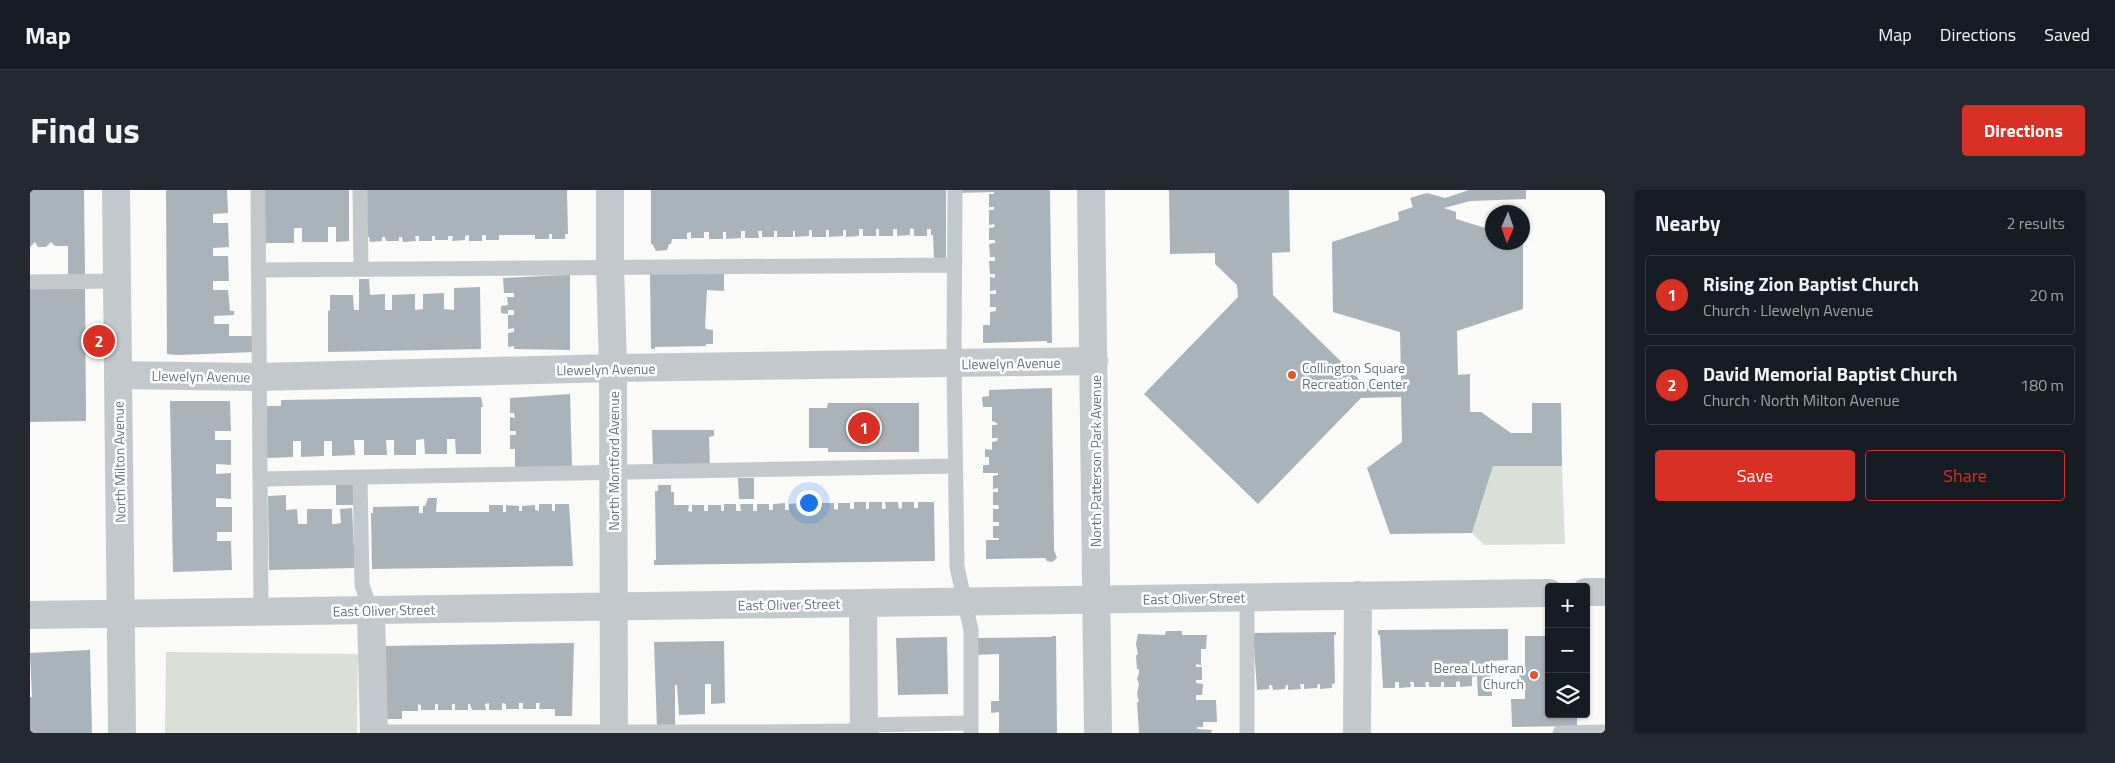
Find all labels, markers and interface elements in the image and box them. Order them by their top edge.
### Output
text: Map [25,17,71,53]
text: Map [1878,21,1912,48]
text: Directions [1940,21,2016,48]
text: Saved [2044,21,2090,48]
text: Find us [30,103,140,157]
button: Directions [1962,105,2085,156]
north arrow [1485,205,1530,250]
text: Nearby [1655,207,1720,239]
text: 2 results [2006,211,2065,235]
text: Rising Zion Baptist Church [1703,269,1919,298]
text: 1 [1668,283,1676,307]
text: 20 m [2029,283,2064,307]
text: Church · Llewelyn Avenue [1703,298,1873,322]
pin: 2 [83,322,115,360]
street label: Llewelyn Avenue [961,352,1061,374]
place label: Collington Square Recreation Center [1302,357,1407,394]
street label: Llewelyn Avenue [556,358,656,380]
text: David Memorial Baptist Church [1703,359,1958,388]
street label: Llewelyn Avenue [151,365,251,387]
marker: Collington Square Recreation Center [1286,369,1298,381]
text: 2 [1668,373,1676,397]
text: 180 m [2020,373,2064,397]
street label: North Patterson Park Avenue [1085,375,1106,547]
text: Church · North Milton Avenue [1703,388,1900,412]
street label: North Montford Avenue [603,391,624,531]
street label: North Milton Avenue [107,401,131,523]
pin: 1 [848,409,880,447]
button: Save [1655,450,1855,501]
button: Share [1865,450,2065,501]
your location [796,490,822,516]
map controls [1545,583,1590,718]
button: + [1545,583,1590,628]
street label: East Oliver Street [1143,587,1246,609]
street label: East Oliver Street [738,593,841,615]
street label: East Oliver Street [333,599,436,621]
button: − [1545,628,1590,673]
place label: Berea Lutheran Church [1433,657,1524,694]
marker: Berea Lutheran Church [1528,669,1540,681]
button: layers [1545,673,1590,718]

